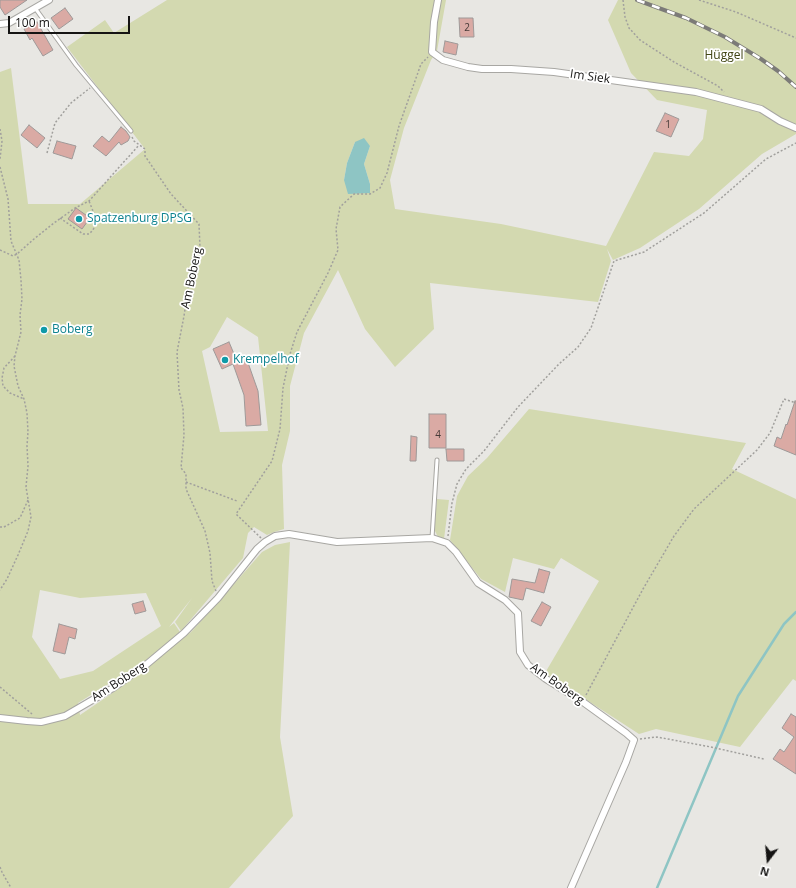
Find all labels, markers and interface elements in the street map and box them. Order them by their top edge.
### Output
scale bar [10,8,132,34]
text: 100 m [15,14,50,31]
house number: 2 [464,22,470,34]
park label: Hüggel [704,49,744,63]
street label: Im Siek [569,67,611,87]
house number: 1 [665,119,671,131]
place label: Spatzenburg DPSG [87,212,192,226]
marker: Spatzenburg DPSG [74,214,84,224]
street label: Am Boberg [178,246,206,310]
place label: Boberg [52,323,92,337]
marker: Boberg [39,325,49,335]
place label: Krempelhof [233,353,299,367]
marker: Krempelhof [220,355,230,365]
house number: 4 [435,429,441,441]
street label: Am Boberg [89,659,149,705]
street label: Am Boberg [527,660,587,708]
north arrow [748,840,788,880]
text: N [758,864,771,880]

